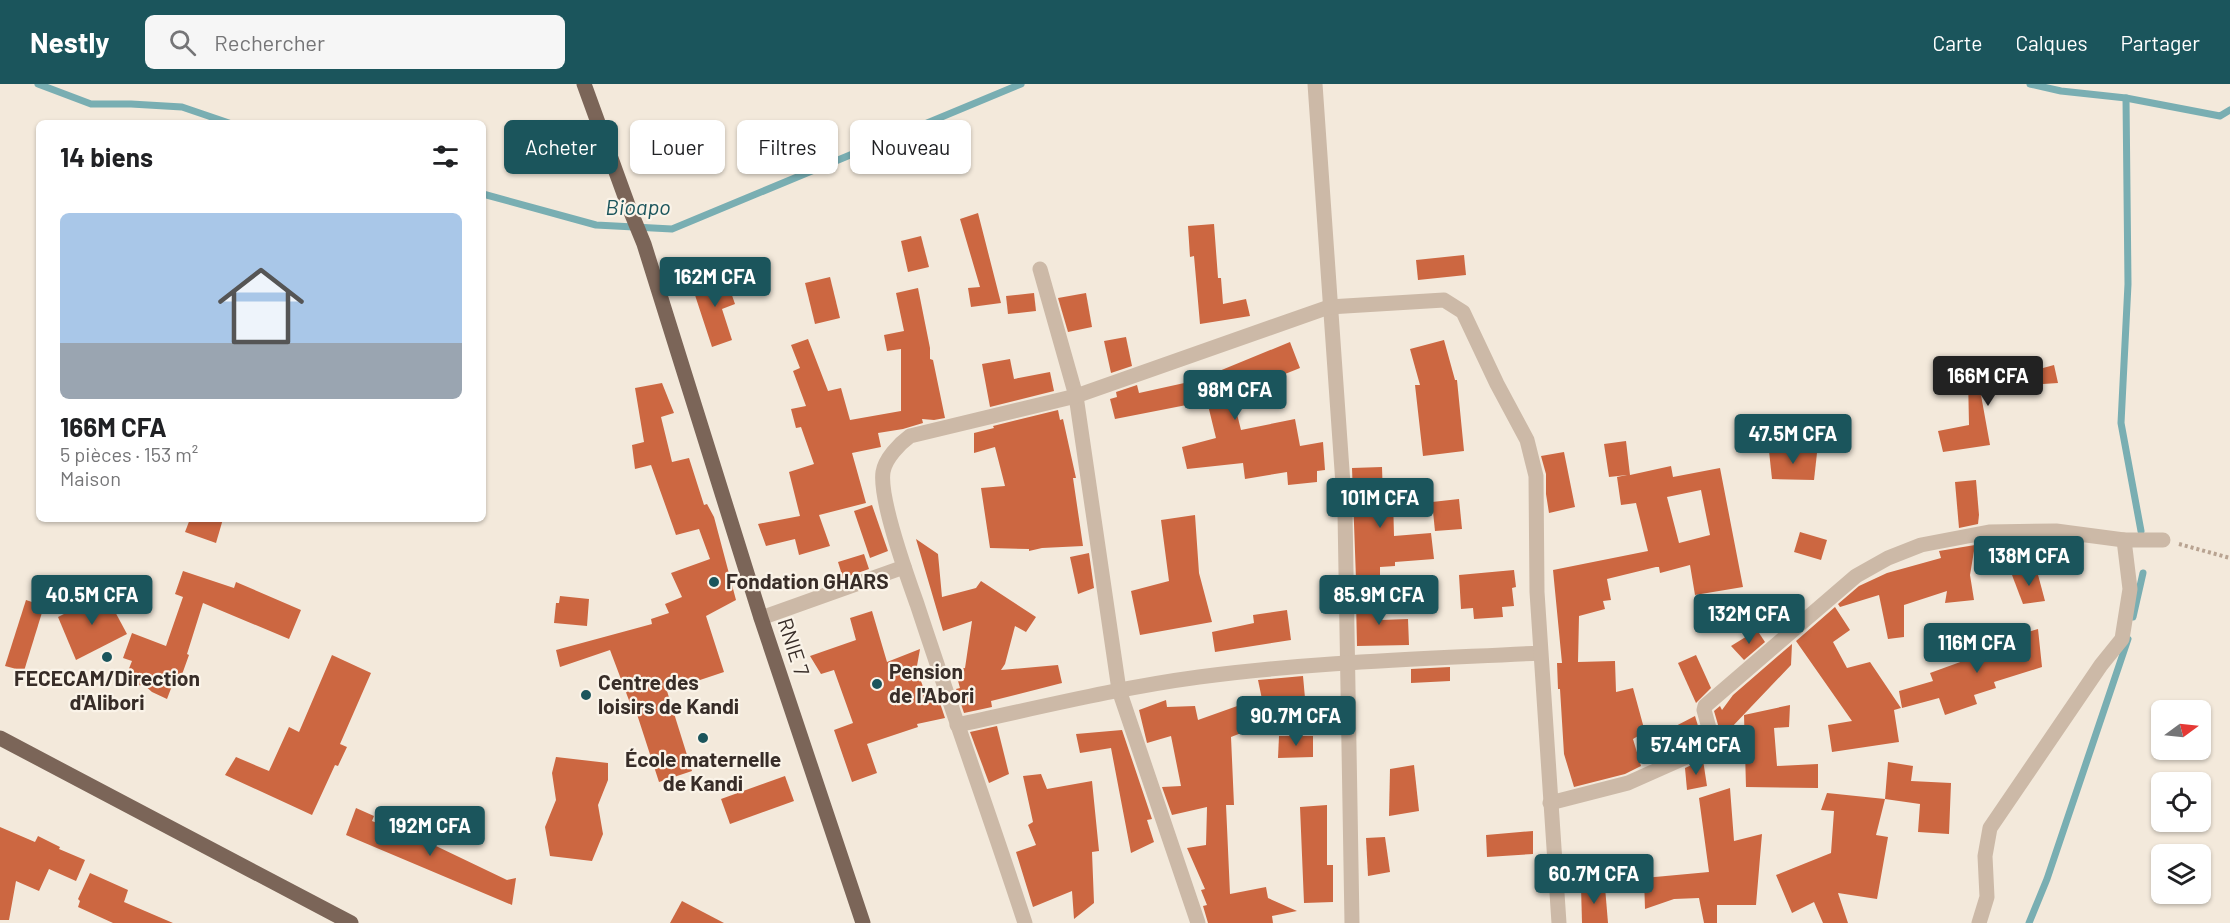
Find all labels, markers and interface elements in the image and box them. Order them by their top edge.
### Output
search box [145,15,565,69]
text: Nestly [30,25,109,59]
icon: search [166,26,199,59]
text: Rechercher [214,29,325,55]
text: Carte [1933,30,1982,55]
text: Calques [2015,30,2088,55]
text: Partager [2121,30,2200,55]
chip: Acheter [504,120,618,174]
chip: Louer [630,120,725,174]
chip: Filtres [737,120,838,174]
chip: Nouveau [850,120,971,174]
icon: filters [429,140,462,173]
text: 14 biens [60,141,153,172]
water label: Bioapo [605,193,671,219]
icon: home [207,252,315,360]
pin: 162M CFA [653,257,777,308]
text: 162M CFA [674,264,756,288]
pin: 166M CFA [1926,356,2050,407]
text: 166M CFA [1947,363,2029,387]
pin: 98M CFA [1180,370,1290,421]
text: 98M CFA [1198,377,1272,401]
text: 166M CFA [60,411,167,442]
pin: 47.5M CFA [1724,414,1862,465]
text: 47.5M CFA [1749,421,1837,445]
text: 5 pièces · 153 m² [60,442,198,466]
text: Maison [60,466,121,490]
pin: 101M CFA [1318,478,1442,529]
text: 101M CFA [1341,485,1419,509]
pin: 138M CFA [1967,536,2091,587]
text: 138M CFA [1988,543,2070,567]
place label: Fondation GHARS [726,568,889,593]
pin: 40.5M CFA [23,575,161,626]
marker: Fondation GHARS [707,575,721,589]
pin: 85.9M CFA [1310,575,1448,626]
text: 40.5M CFA [45,582,139,606]
text: 85.9M CFA [1333,582,1425,606]
pin: 132M CFA [1687,594,1811,645]
text: 132M CFA [1708,601,1790,625]
street label: RNIE 7 [773,614,816,679]
pin: 116M CFA [1915,623,2039,674]
text: 116M CFA [1938,630,2016,654]
marker: FECECAM/Direction d'Alibori [100,650,114,664]
place label: Pension de l'Abori [889,658,974,707]
place label: FECECAM/Direction d'Alibori [14,665,200,714]
place label: Centre des loisirs de Kandi [598,669,739,718]
marker: Pension de l'Abori [870,677,884,691]
marker: Centre des loisirs de Kandi [579,688,593,702]
pin: 90.7M CFA [1227,696,1365,747]
north arrow [2151,700,2211,760]
map controls [2151,700,2211,904]
text: 90.7M CFA [1251,703,1341,727]
pin: 57.4M CFA [1627,725,1765,776]
marker: École maternelle de Kandi [696,731,710,745]
text: 57.4M CFA [1651,732,1741,756]
place label: École maternelle de Kandi [625,746,781,795]
button: locate [2151,772,2211,832]
pin: 192M CFA [368,806,492,857]
text: 192M CFA [389,813,471,837]
button: layers [2151,844,2211,904]
pin: 60.7M CFA [1525,854,1663,905]
text: 60.7M CFA [1549,861,1639,885]

